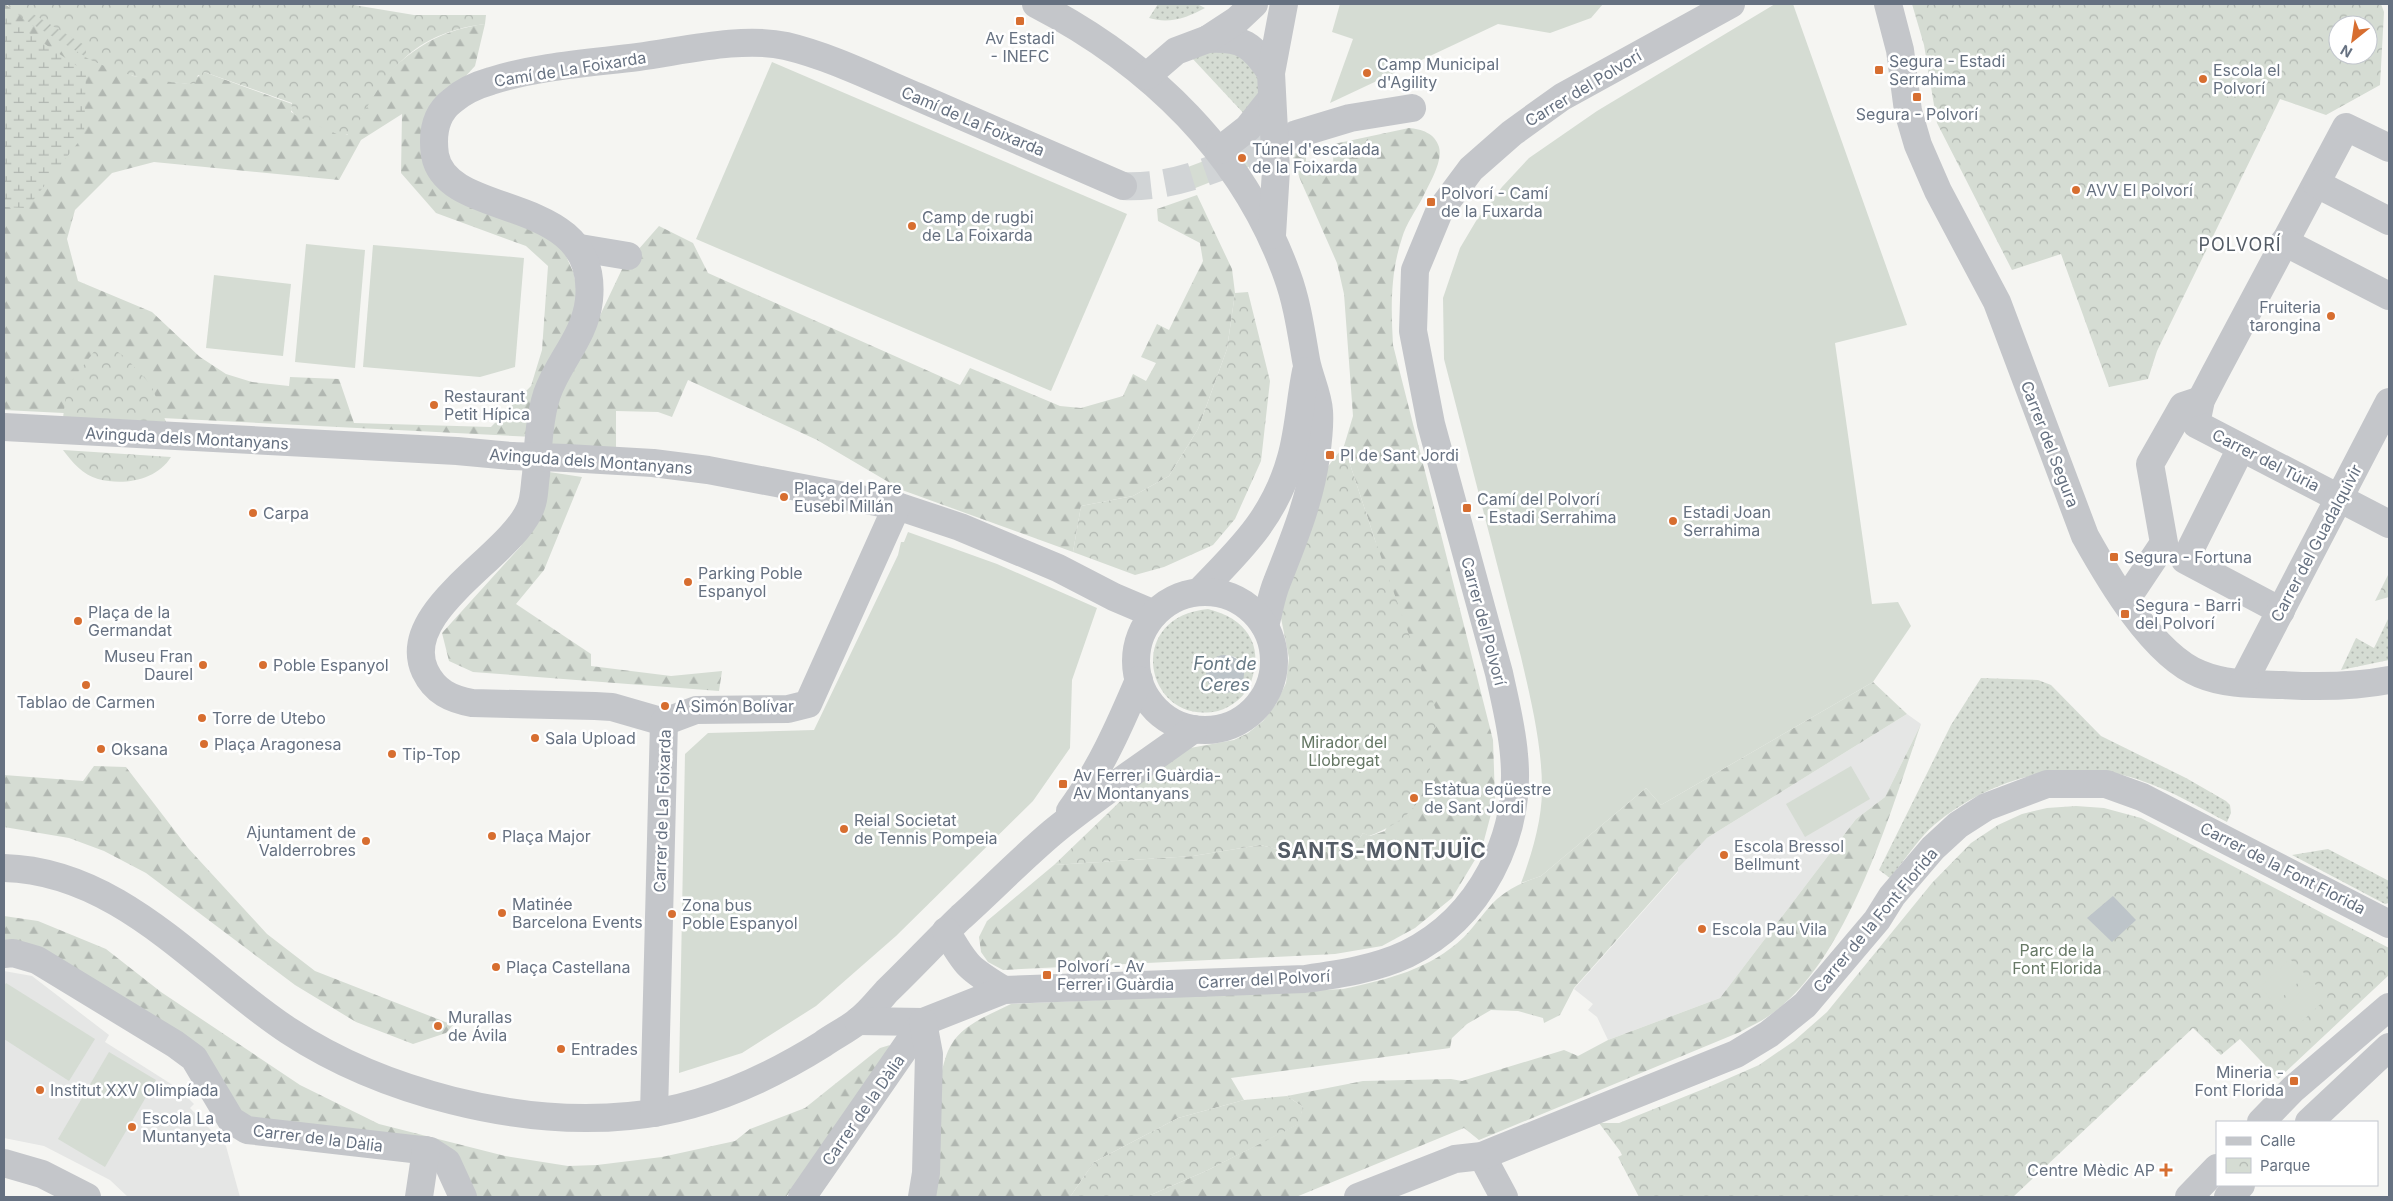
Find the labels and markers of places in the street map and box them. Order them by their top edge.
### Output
marker: Av Estadi - INEFC [1014,15,1026,27]
place label: Av Estadi - INEFC [985,28,1055,66]
place label: Segura - Estadi Serrahima [1889,51,2005,89]
place label: Camp Municipal d'Agility [1377,54,1499,92]
place label: Escola el Polvorí [2213,60,2280,98]
marker: Segura - Estadi Serrahima [1873,64,1885,76]
marker: Camp Municipal d'Agility [1361,67,1373,79]
marker: Escola el Polvorí [2197,73,2209,85]
marker: Segura - Polvorí [1911,91,1923,103]
place label: Segura - Polvorí [1856,104,1978,124]
place label: Túnel d'escalada de la Foixarda [1252,139,1380,177]
marker: Túnel d'escalada de la Foixarda [1236,152,1248,164]
place label: AVV El Polvorí [2086,180,2193,200]
place label: Polvorí - Camí de la Fuxarda [1441,183,1548,221]
marker: AVV El Polvorí [2070,184,2082,196]
marker: Polvorí - Camí de la Fuxarda [1425,196,1437,208]
place label: Camp de rugbi de La Foixarda [922,207,1034,245]
marker: Camp de rugbi de La Foixarda [906,220,918,232]
place label: Fruiteria tarongina [2250,297,2321,335]
marker: Fruiteria tarongina [2325,310,2337,322]
place label: Restaurant Petit Hípica [444,386,530,424]
marker: Restaurant Petit Hípica [428,399,440,411]
place label: Pl de Sant Jordi [1340,445,1459,465]
marker: Pl de Sant Jordi [1324,449,1336,461]
place label: Plaça del Pare Eusebi Millán [794,478,902,516]
place label: Camí del Polvorí - Estadi Serrahima [1477,489,1617,527]
marker: Plaça del Pare Eusebi Millán [778,491,790,503]
marker: Camí del Polvorí - Estadi Serrahima [1461,502,1473,514]
place label: Estadi Joan Serrahima [1683,502,1771,540]
place label: Carpa [263,503,309,523]
marker: Carpa [247,507,259,519]
marker: Estadi Joan Serrahima [1667,515,1679,527]
place label: Segura - Fortuna [2124,547,2252,567]
marker: Segura - Fortuna [2108,551,2120,563]
place label: Parking Poble Espanyol [698,563,803,601]
marker: Parking Poble Espanyol [682,576,694,588]
place label: Segura - Barri del Polvorí [2135,595,2241,633]
place label: Plaça de la Germandat [88,602,172,640]
marker: Segura - Barri del Polvorí [2119,608,2131,620]
marker: Plaça de la Germandat [72,615,84,627]
place label: Museu Fran Daurel [104,646,193,684]
place label: Poble Espanyol [273,655,389,675]
marker: Museu Fran Daurel [197,659,209,671]
marker: Poble Espanyol [257,659,269,671]
marker: Tablao de Carmen [80,679,92,691]
place label: Tablao de Carmen [17,692,155,712]
place label: A Simón Bolívar [675,696,794,716]
marker: A Simón Bolívar [659,700,671,712]
place label: Torre de Utebo [212,708,326,728]
marker: Torre de Utebo [196,712,208,724]
place label: Sala Upload [545,728,636,748]
marker: Sala Upload [529,732,541,744]
place label: Plaça Aragonesa [214,734,342,754]
marker: Plaça Aragonesa [198,738,210,750]
place label: Oksana [111,739,168,759]
marker: Oksana [95,743,107,755]
place label: Tip-Top [402,744,461,764]
marker: Tip-Top [386,748,398,760]
place label: Av Ferrer i Guàrdia- Av Montanyans [1073,765,1221,803]
marker: Av Ferrer i Guàrdia- Av Montanyans [1057,778,1069,790]
place label: Estàtua eqüestre de Sant Jordi [1424,779,1551,817]
marker: Estàtua eqüestre de Sant Jordi [1408,792,1420,804]
place label: Reial Societat de Tennis Pompeia [854,810,997,848]
place label: Ajuntament de Valderrobres [246,822,356,860]
marker: Reial Societat de Tennis Pompeia [838,823,850,835]
place label: Plaça Major [502,826,591,846]
marker: Plaça Major [486,830,498,842]
marker: Ajuntament de Valderrobres [360,835,372,847]
place label: Escola Bressol Bellmunt [1734,836,1844,874]
marker: Escola Bressol Bellmunt [1718,849,1730,861]
place label: Matinée Barcelona Events [512,894,643,932]
place label: Zona bus Poble Espanyol [682,895,798,933]
marker: Matinée Barcelona Events [496,907,508,919]
marker: Zona bus Poble Espanyol [666,908,678,920]
place label: Escola Pau Vila [1712,919,1827,939]
marker: Escola Pau Vila [1696,923,1708,935]
place label: Polvorí - Av Ferrer i Guàrdia [1057,956,1174,994]
place label: Plaça Castellana [506,957,631,977]
marker: Plaça Castellana [490,961,502,973]
marker: Polvorí - Av Ferrer i Guàrdia [1041,969,1053,981]
place label: Murallas de Ávila [448,1007,512,1045]
marker: Murallas de Ávila [432,1020,444,1032]
place label: Entrades [571,1039,638,1059]
marker: Entrades [555,1043,567,1055]
place label: Mineria - Font Florida [2195,1062,2284,1100]
marker: Mineria - Font Florida [2288,1075,2300,1087]
place label: Institut XXV Olimpíada [50,1080,219,1100]
marker: Institut XXV Olimpíada [34,1084,46,1096]
place label: Escola La Muntanyeta [142,1108,231,1146]
marker: Escola La Muntanyeta [126,1121,138,1133]
place label: Centre Mèdic AP [2027,1160,2155,1180]
marker: Centre Mèdic AP [2159,1163,2173,1177]

